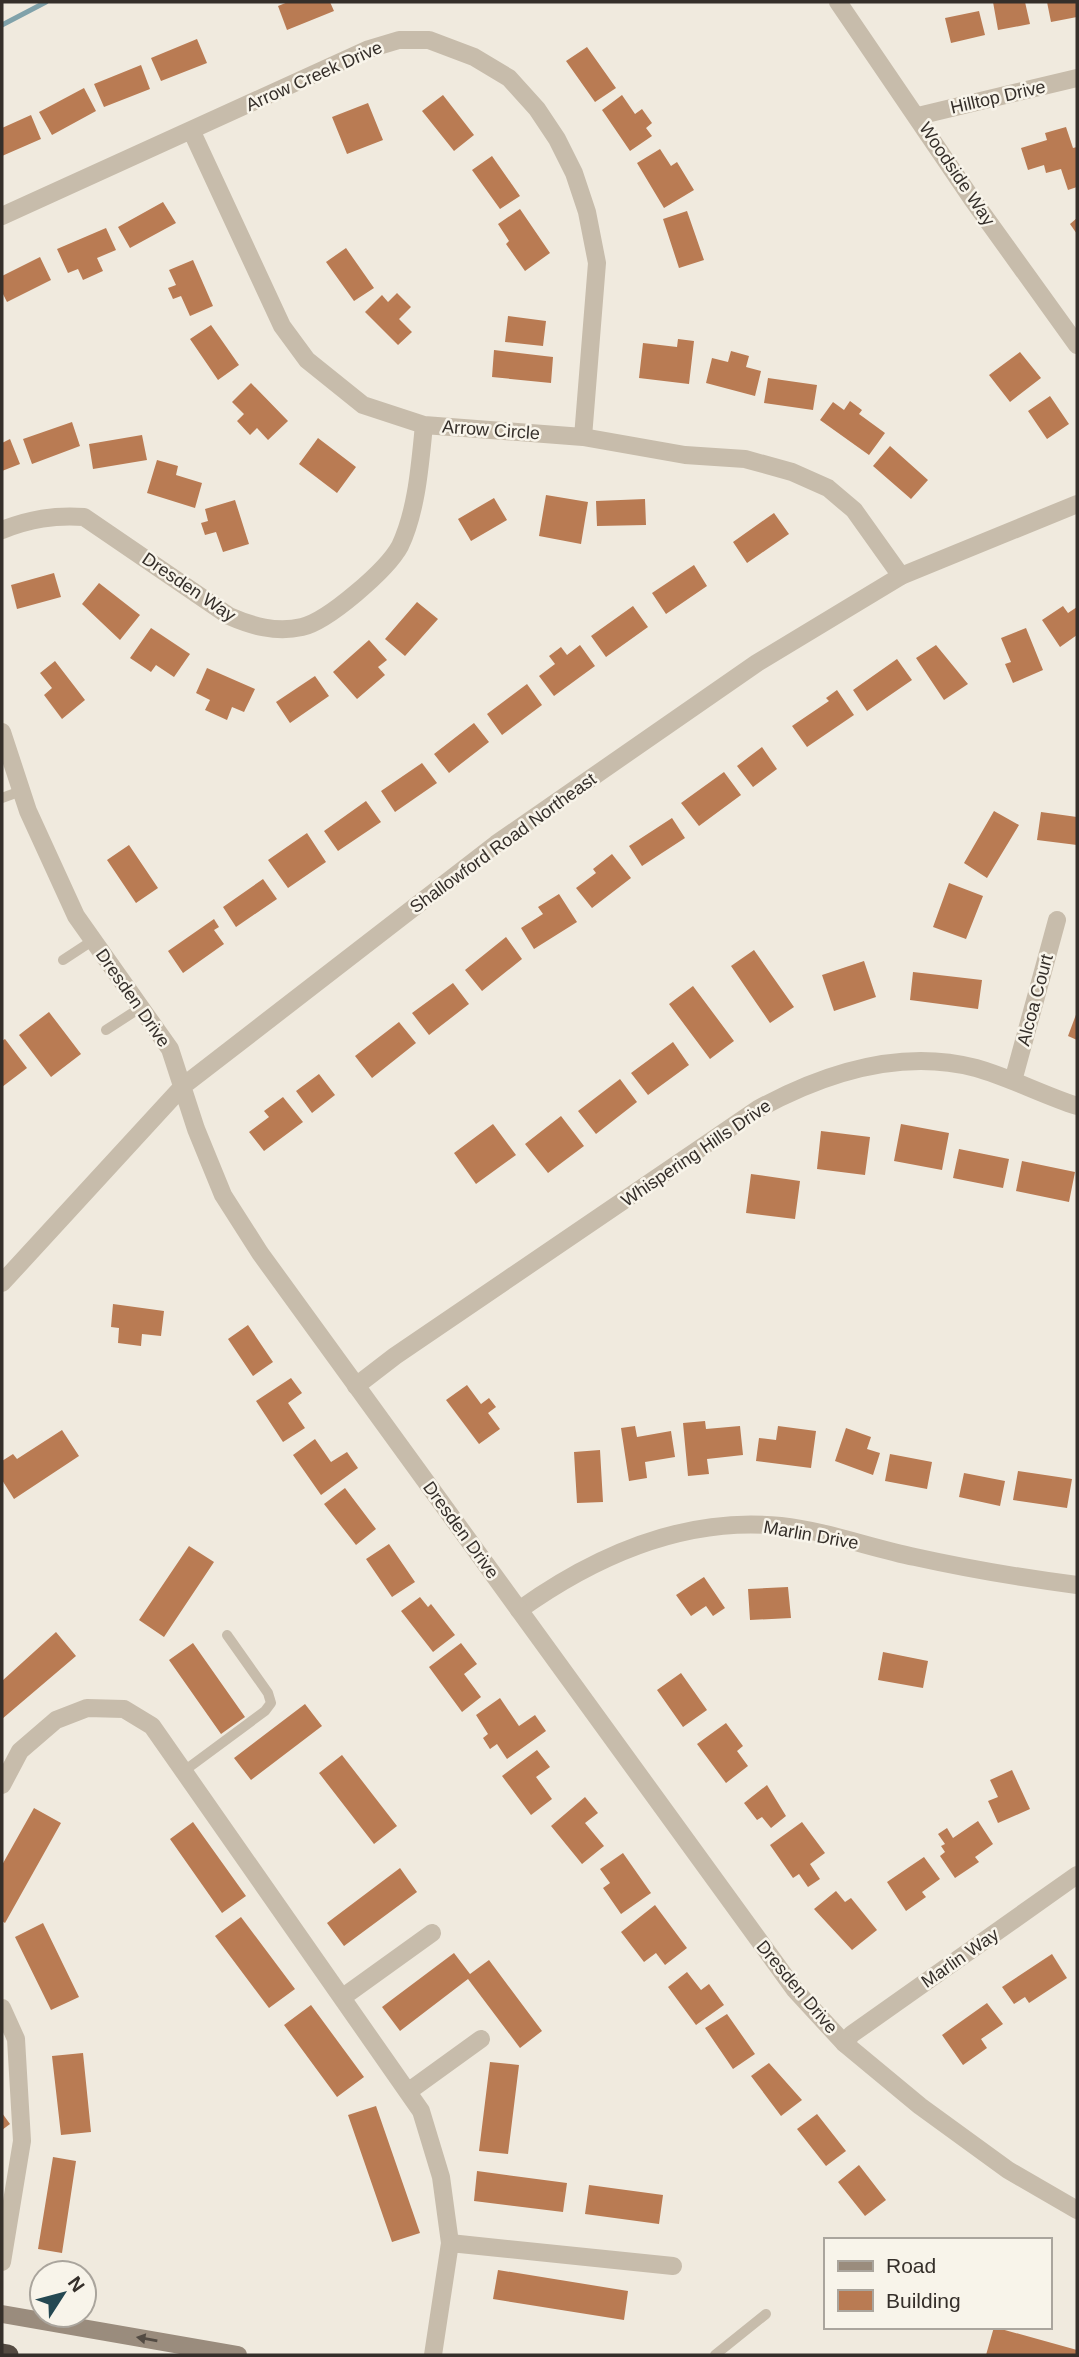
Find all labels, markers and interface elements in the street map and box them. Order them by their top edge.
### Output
street label: Arrow Creek Drive [243,37,385,115]
street label: Hilltop Drive [948,76,1048,118]
street label: Woodside Way [915,119,999,229]
street label: Arrow Circle [441,417,541,443]
street label: Dresden Way [138,548,240,626]
street label: Shallowford Road Northeast [406,769,600,917]
street label: Dresden Drive [92,945,174,1051]
street label: Alcoa Court [1013,952,1057,1048]
street label: Whispering Hills Drive [617,1095,775,1211]
street label: Dresden Drive [419,1478,503,1582]
street label: Marlin Drive [762,1517,860,1553]
street label: Marlin Way [918,1924,1002,1992]
street label: Dresden Drive [752,1937,842,2037]
legend [824,2238,1051,2329]
text: Road [886,2254,936,2277]
north arrow [28,2259,98,2329]
text: N [64,2273,89,2296]
text: Building [886,2289,961,2312]
one-way arrow [136,2333,158,2344]

